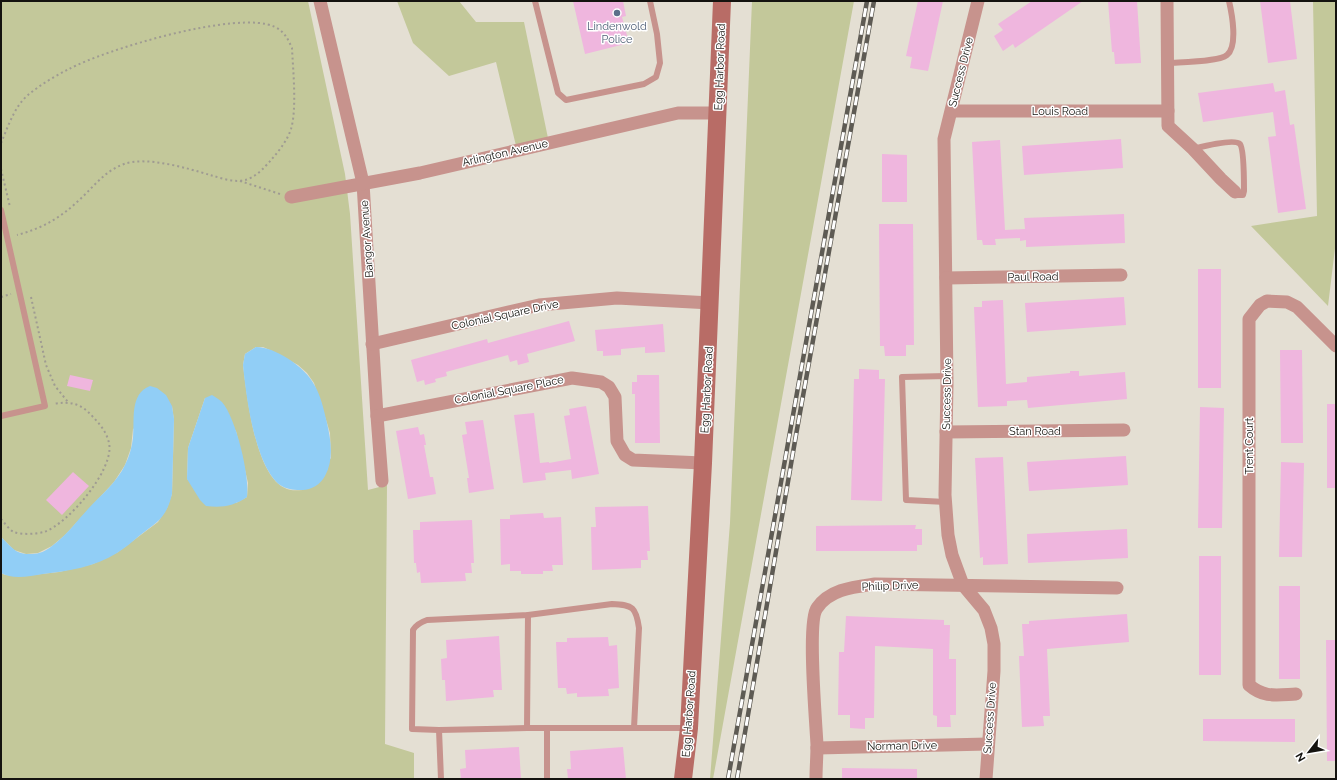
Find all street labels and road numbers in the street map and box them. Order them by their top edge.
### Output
street label: Egg Harbor Road [712,23,728,111]
street label: Success Drive [946,35,976,108]
street label: Louis Road [1032,105,1088,118]
street label: Arlington Avenue [461,137,550,169]
street label: Bangor Avenue [358,199,376,278]
street label: Paul Road [1007,270,1059,284]
street label: Colonial Square Drive [450,297,560,333]
street label: Egg Harbor Road [698,346,716,434]
street label: Success Drive [940,358,954,430]
street label: Colonial Square Place [453,373,565,407]
street label: Trent Court [1243,417,1256,474]
street label: Stan Road [1009,425,1061,438]
street label: Philip Drive [861,578,919,593]
street label: Egg Harbor Road [679,670,699,758]
street label: Success Drive [981,681,999,754]
street label: Norman Drive [867,739,938,753]

